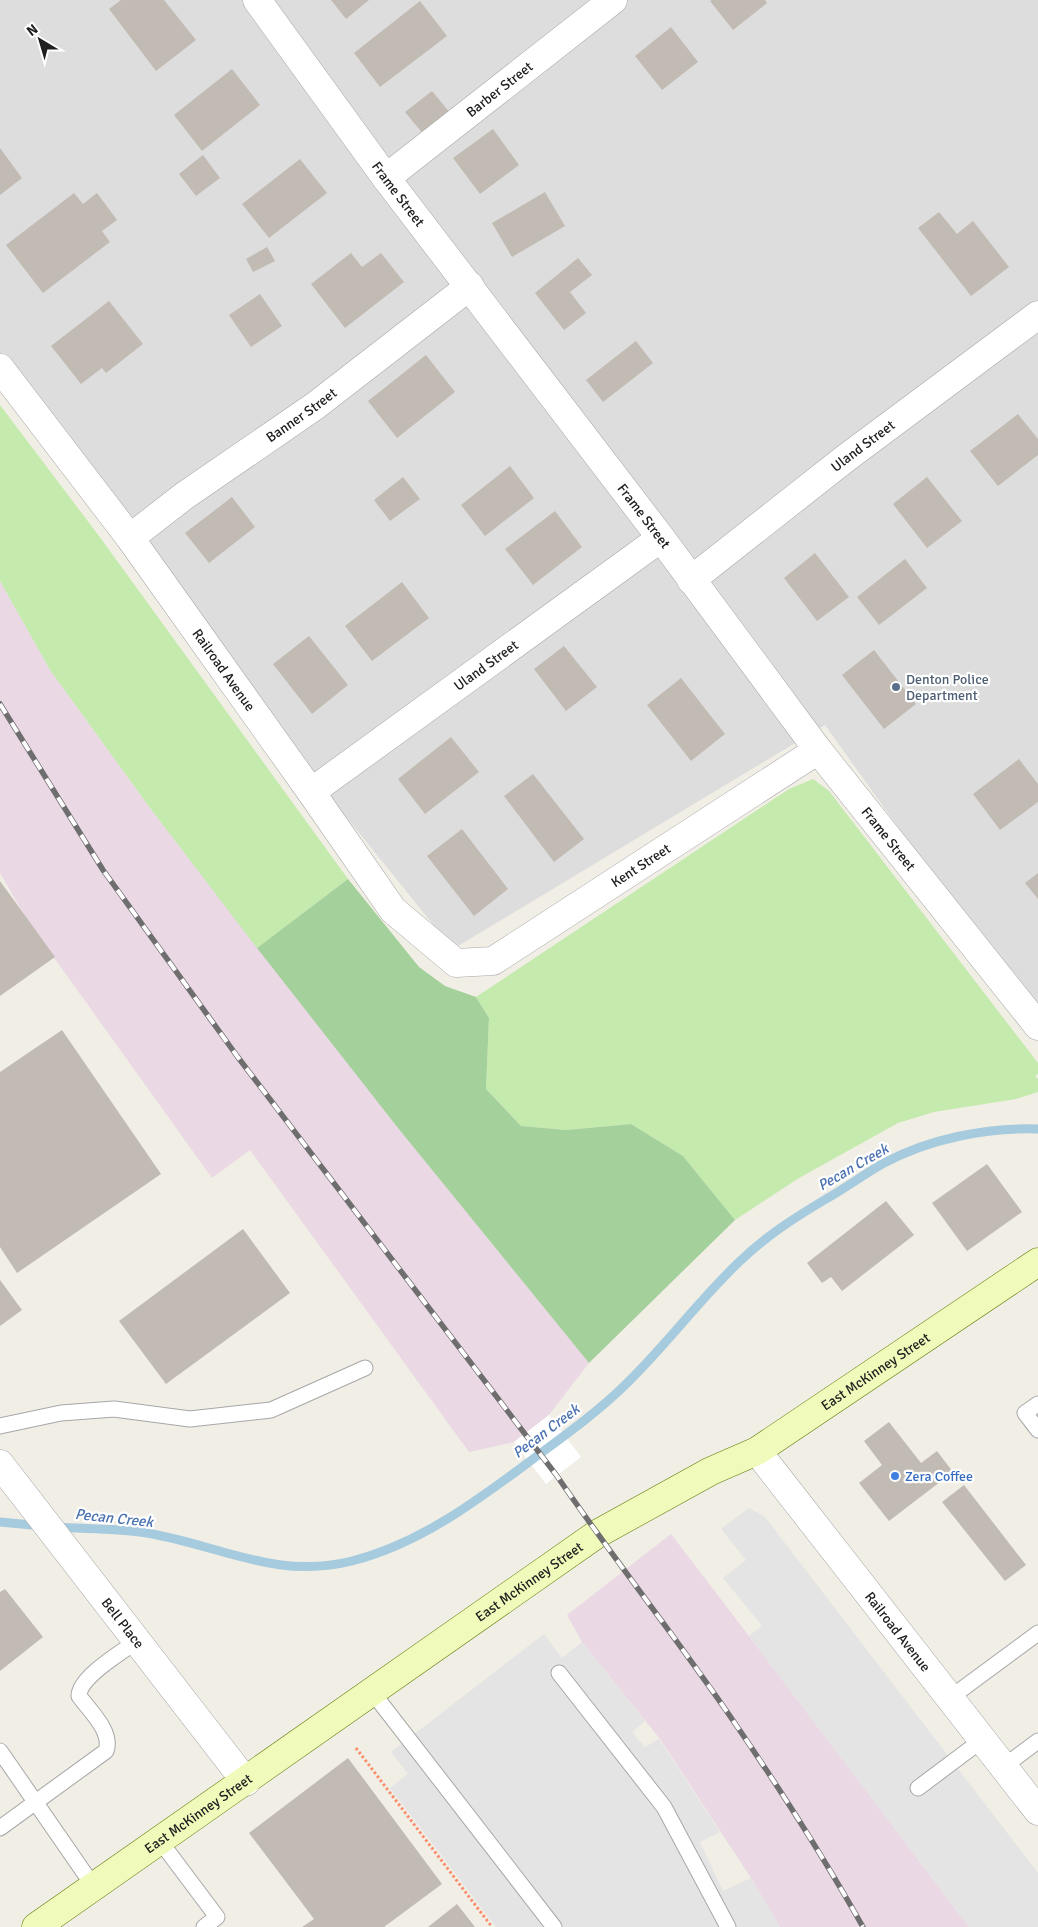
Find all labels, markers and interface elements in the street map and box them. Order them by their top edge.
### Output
north arrow [15,15,65,65]
text: N [23,20,41,40]
street label: Barber Street [463,58,536,121]
street label: Frame Street [368,158,428,230]
street label: Banner Street [263,384,340,446]
street label: Uland Street [828,417,898,476]
street label: Frame Street [614,480,674,552]
street label: Railroad Avenue [189,626,259,715]
street label: Uland Street [451,636,522,695]
place label: Denton Police Department [906,671,989,704]
marker: Denton Police Department [890,681,902,693]
street label: Frame Street [858,804,919,874]
street label: Kent Street [608,840,674,891]
water label: Pecan Creek [814,1139,893,1194]
street label: East McKinney Street [818,1329,933,1414]
water label: Pecan Creek [509,1399,584,1462]
place label: Zera Coffee [905,1468,973,1485]
marker: Zera Coffee [889,1470,901,1482]
water label: Pecan Creek [74,1505,155,1531]
street label: East McKinney Street [472,1538,586,1626]
street label: Railroad Avenue [861,1588,934,1675]
street label: Bell Place [98,1595,147,1652]
street label: East McKinney Street [141,1770,256,1857]

